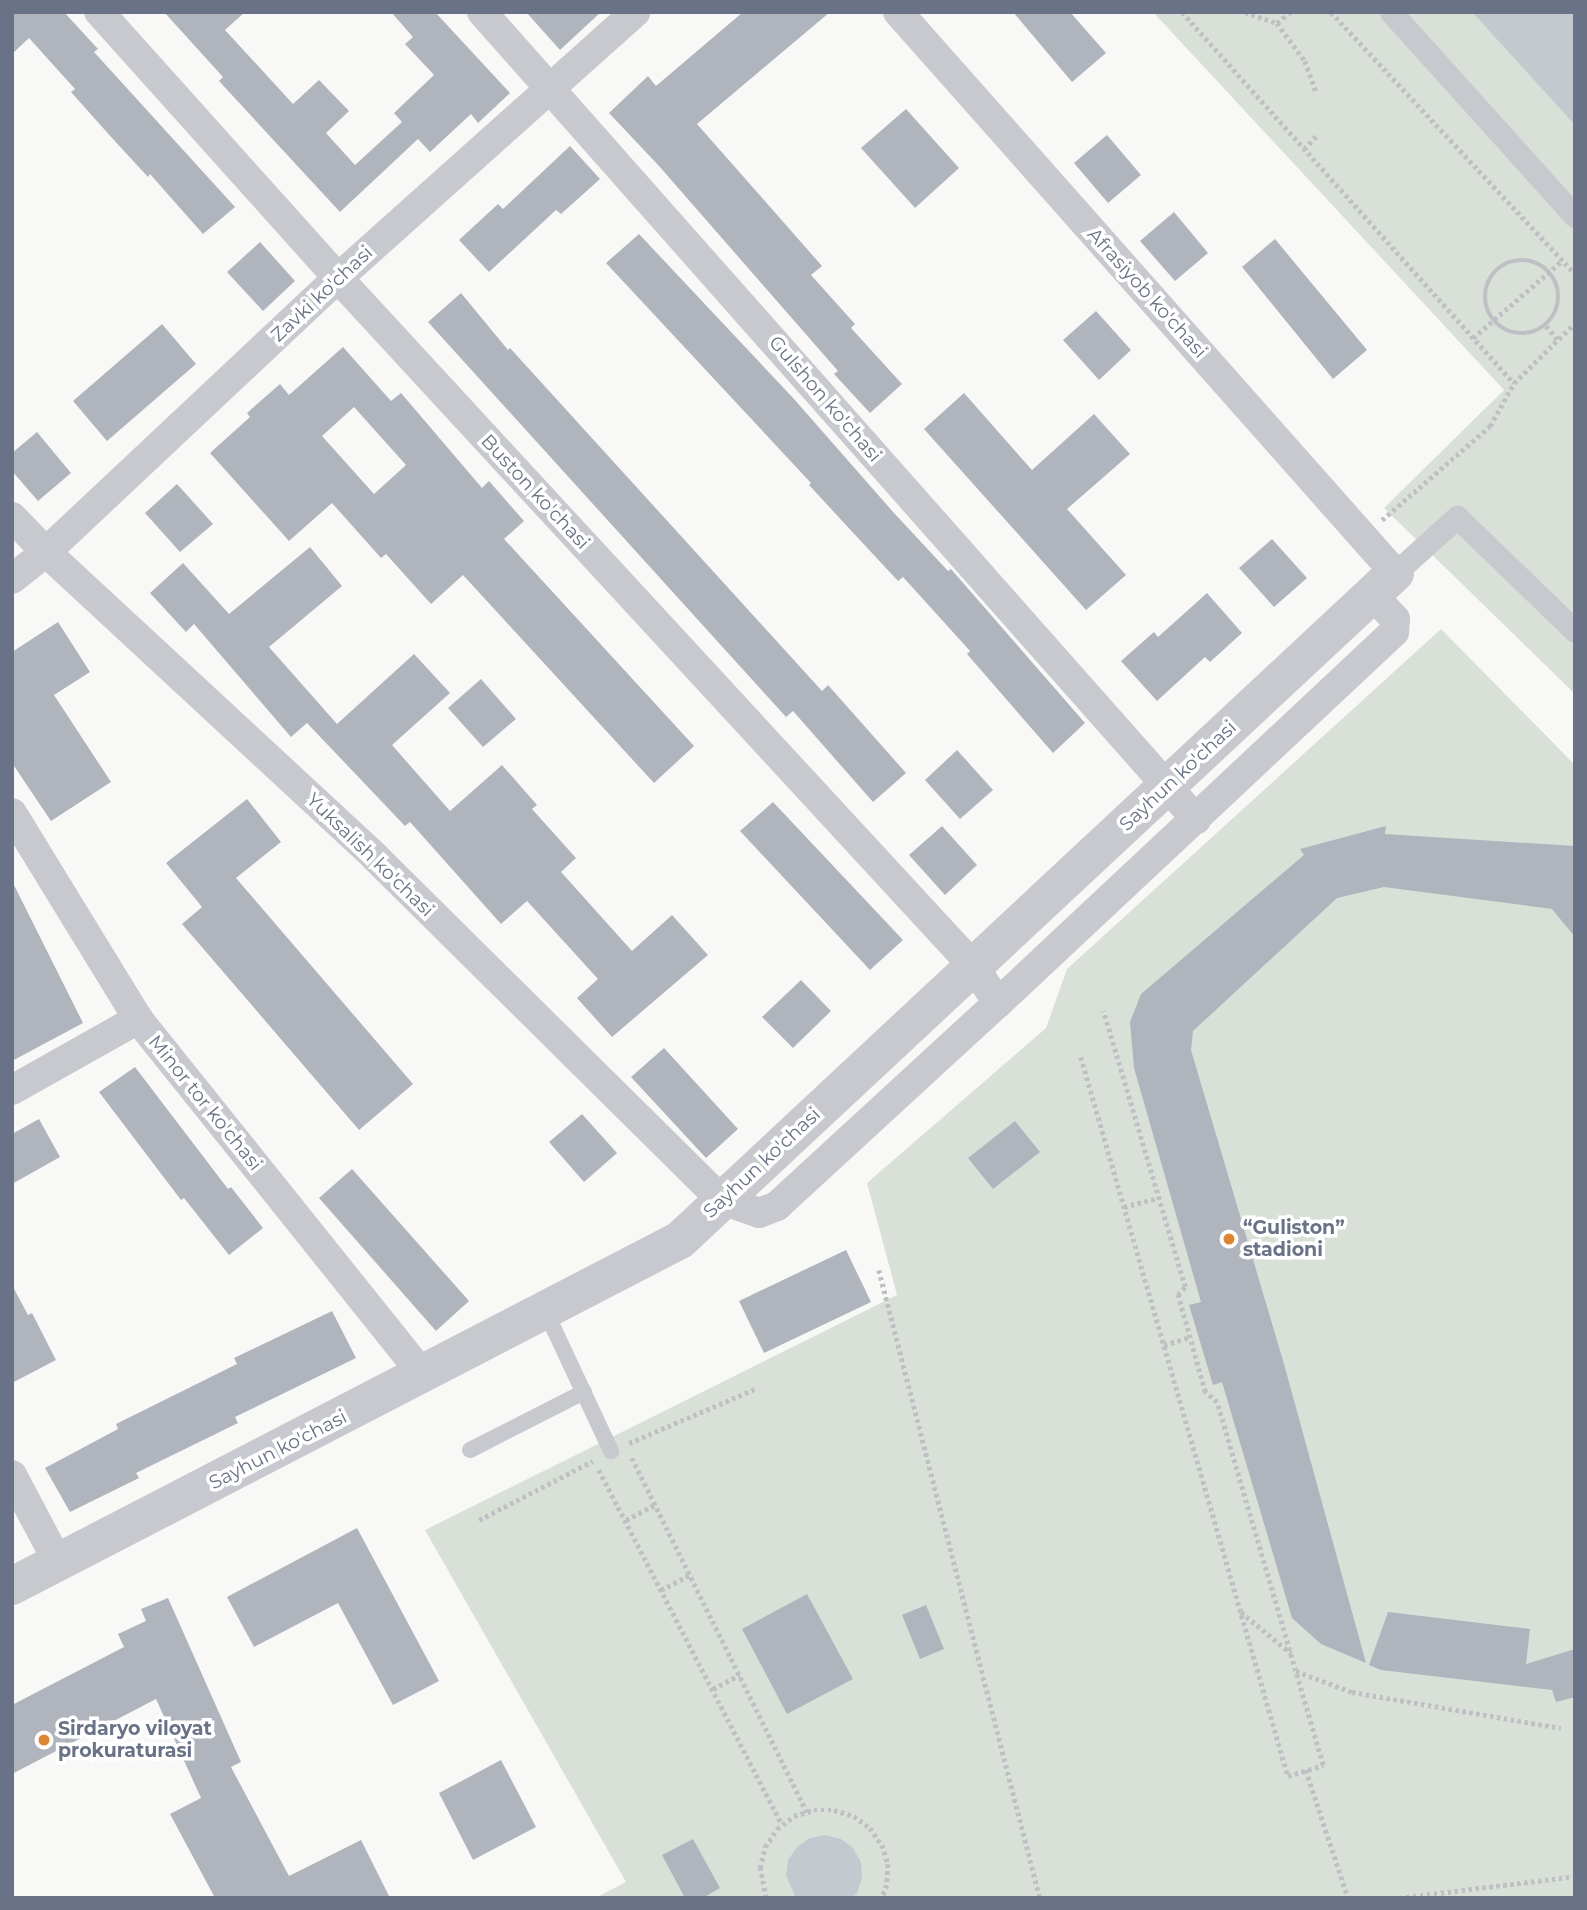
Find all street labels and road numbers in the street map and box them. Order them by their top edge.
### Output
street label: Afrasiyob ko'chasi [1083,223,1211,363]
street label: Zavki ko'chasi [267,241,377,347]
street label: Gulshon ko'chasi [764,331,886,467]
street label: Buston ko'chasi [476,430,594,554]
street label: Sayhun ko'chasi [1115,716,1241,836]
street label: Yuksalish ko'chasi [302,788,438,922]
street label: Minor tor ko'chasi [143,1031,267,1175]
street label: Sayhun ko'chasi [699,1103,825,1223]
street label: Sayhun ko'chasi [205,1405,351,1495]

